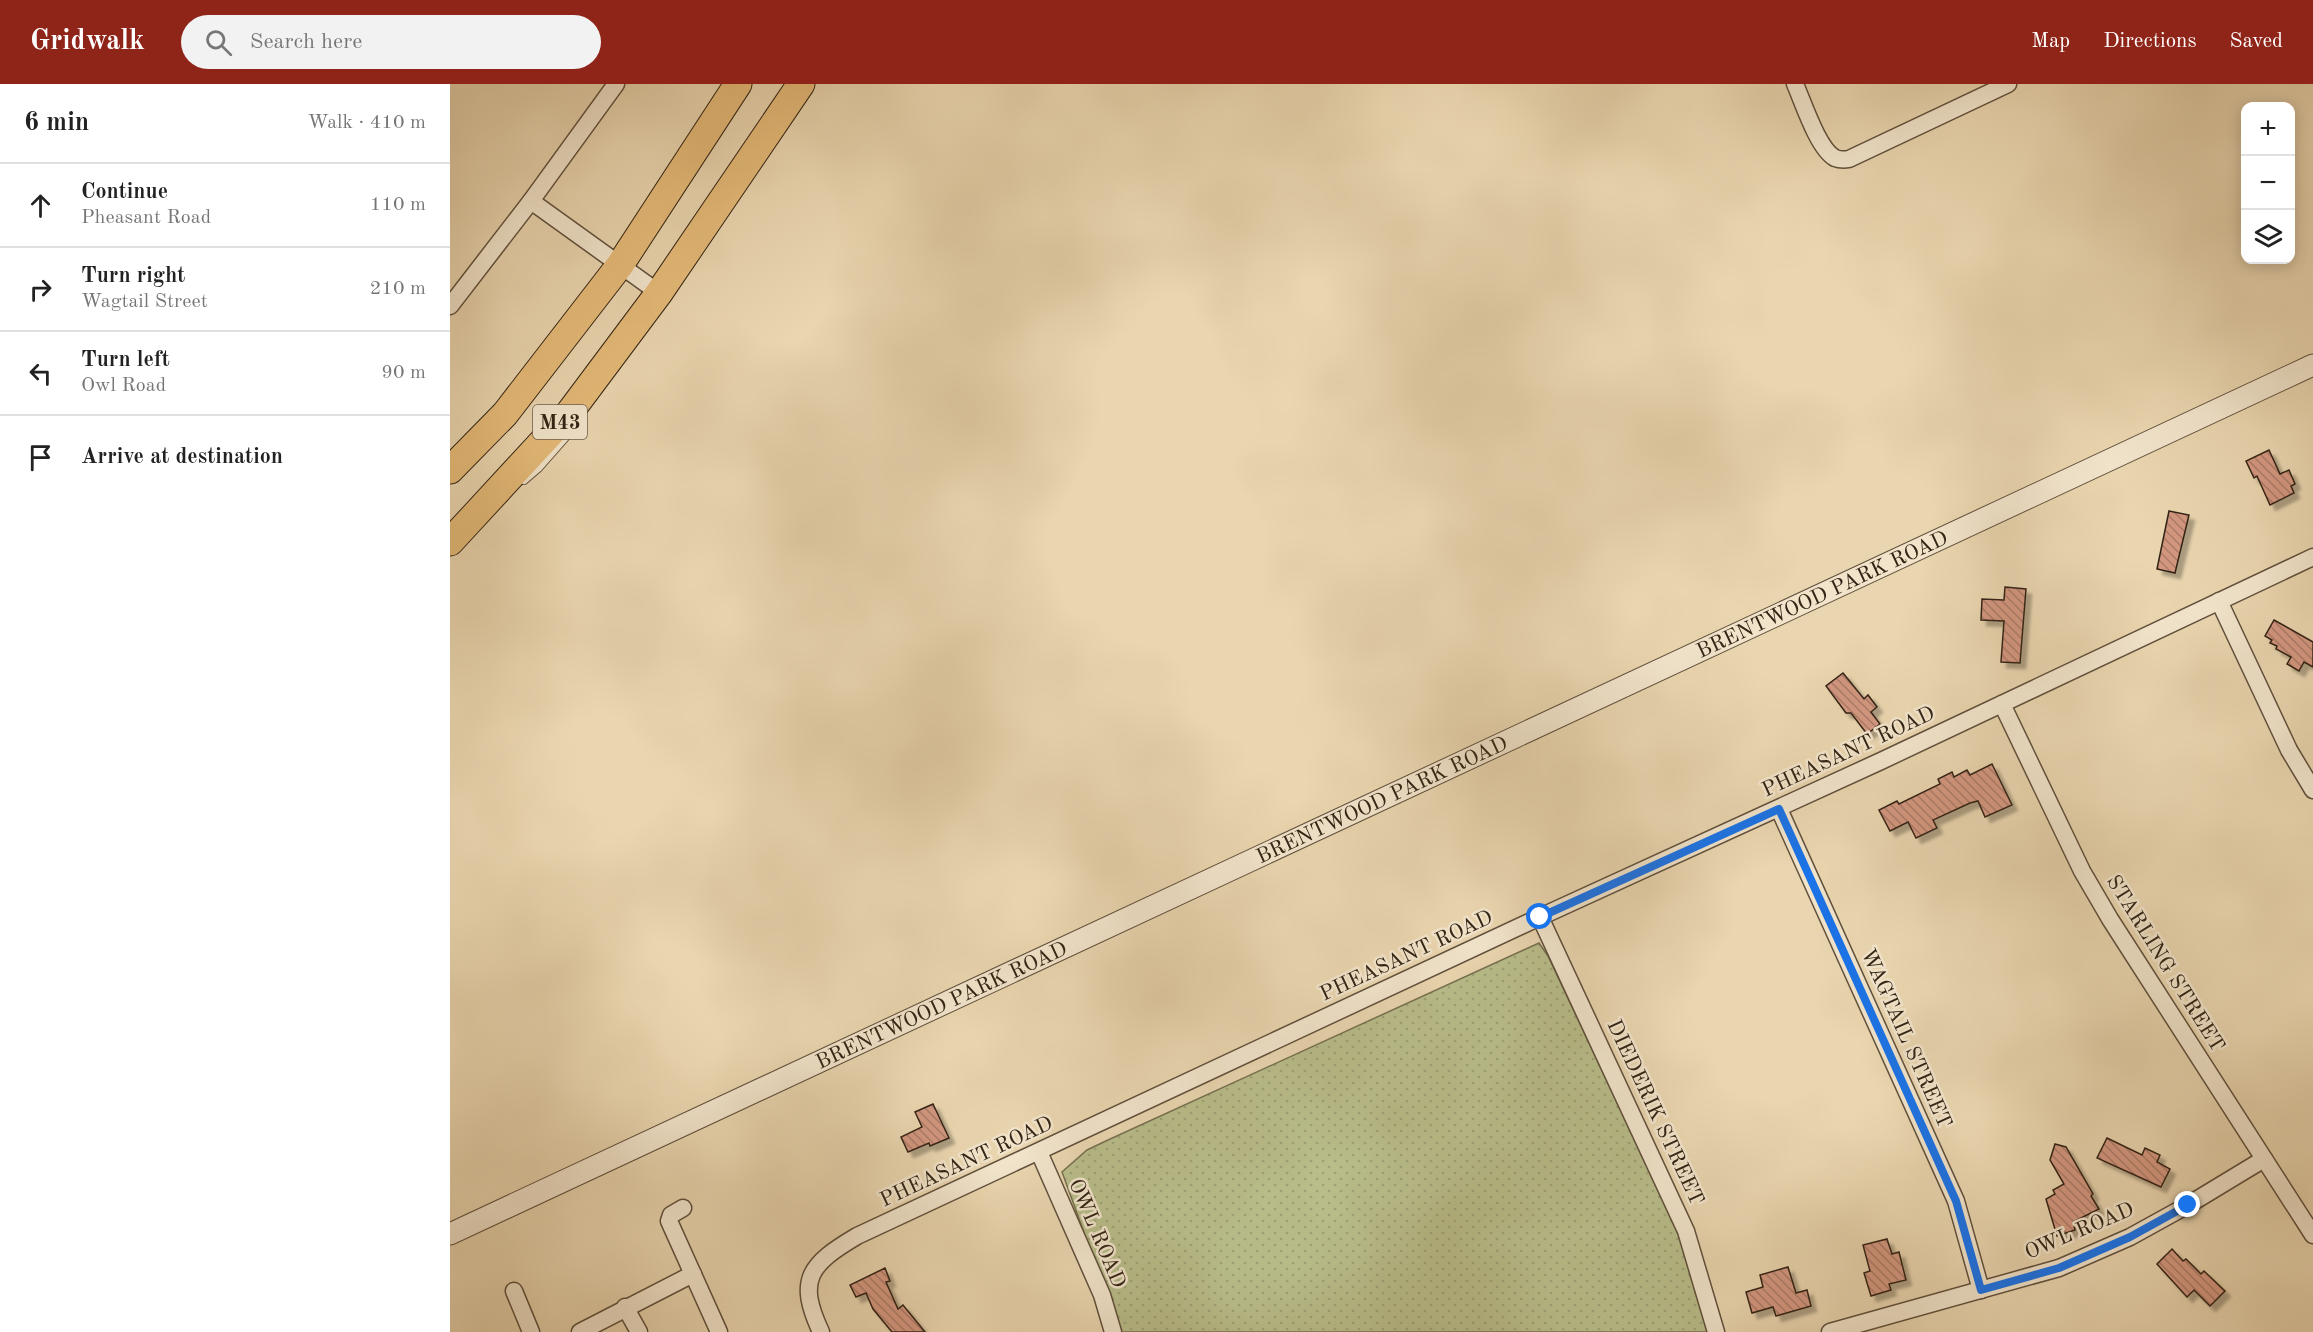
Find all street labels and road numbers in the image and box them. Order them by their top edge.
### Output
road number: M43 [533,405,587,439]
street label: BRENTWOOD PARK ROAD [1694,528,1952,663]
street label: PHEASANT ROAD [1759,703,1938,802]
street label: BRENTWOOD PARK ROAD [1253,733,1511,868]
street label: STARLING STREET [2102,872,2228,1056]
street label: PHEASANT ROAD [1317,907,1496,1006]
street label: BRENTWOOD PARK ROAD [813,939,1071,1074]
street label: WAGTAIL STREET [1857,946,1955,1132]
street label: DIEDERIK STREET [1602,1017,1707,1209]
street label: PHEASANT ROAD [877,1113,1056,1212]
street label: OWL ROAD [1064,1176,1129,1291]
street label: OWL ROAD [2022,1199,2137,1264]

